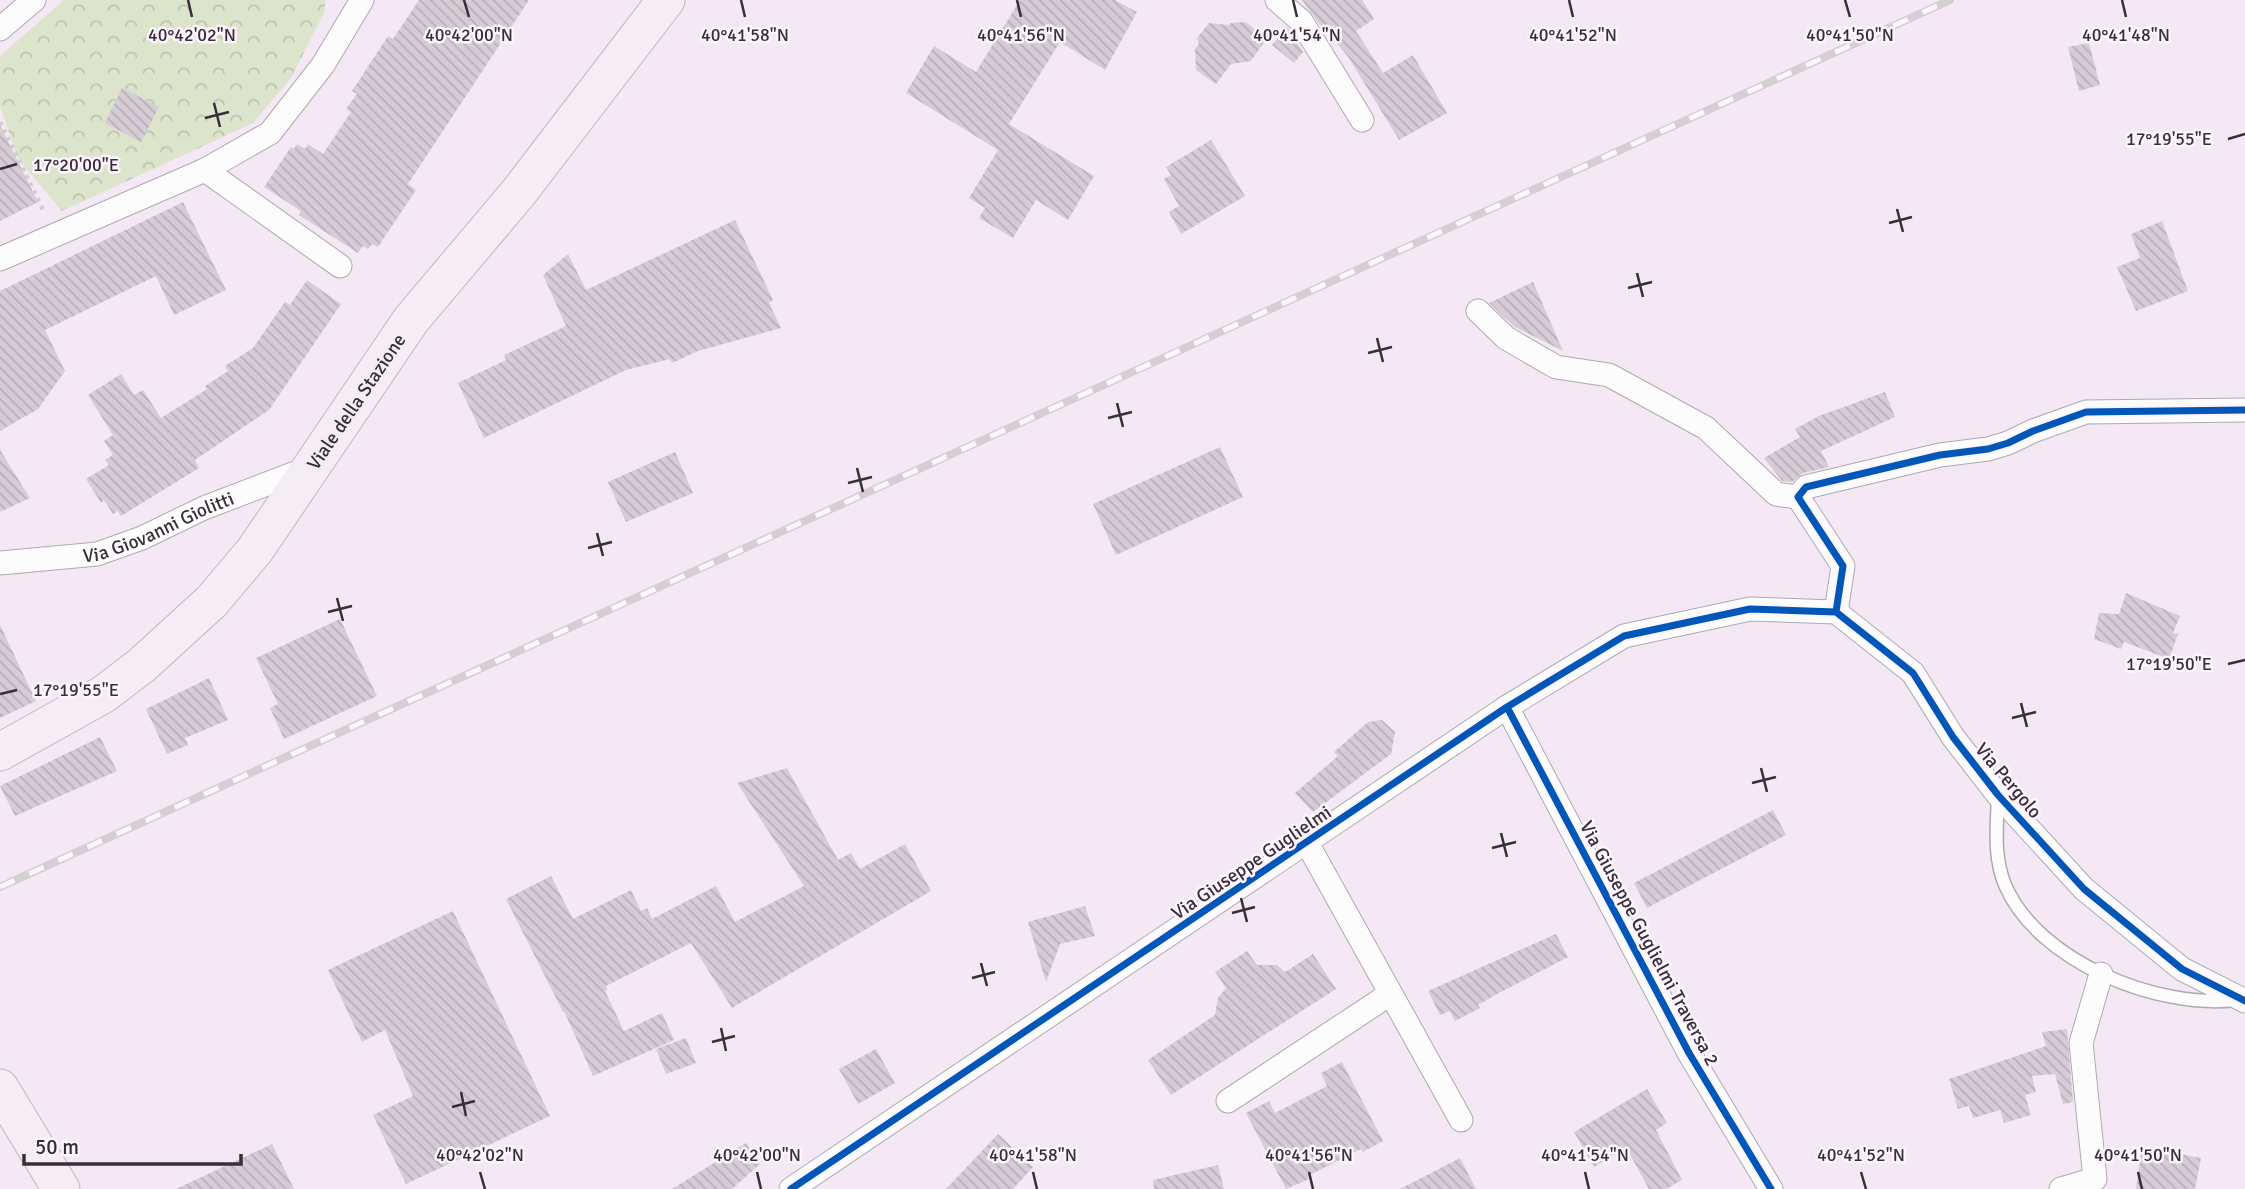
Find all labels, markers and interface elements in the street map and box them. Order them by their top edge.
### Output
text: 40°42'02"N [148,24,236,46]
text: 40°42'00"N [425,24,513,46]
text: 40°41'58"N [701,24,789,46]
text: 40°41'56"N [977,24,1065,46]
text: 40°41'54"N [1253,24,1341,46]
text: 40°41'52"N [1529,24,1617,46]
text: 40°41'50"N [1806,24,1894,46]
text: 40°41'48"N [2082,24,2170,46]
text: 17°19'55"E [2126,128,2212,150]
text: 17°20'00"E [33,154,119,176]
street label: Viale della Stazione [302,329,411,475]
street label: Via Giovanni Giolitti [82,487,237,568]
text: 17°19'50"E [2126,653,2212,675]
text: 17°19'55"E [33,679,119,701]
street label: Via Pergolo [1970,738,2047,824]
street label: Via Giuseppe Guglielmi [1167,800,1336,925]
street label: Via Giuseppe Guglielmi Traversa 2 [1574,817,1724,1070]
scale bar [24,1122,242,1166]
text: 50 m [35,1134,79,1160]
text: 40°42'02"N [436,1144,524,1166]
text: 40°42'00"N [713,1144,801,1166]
text: 40°41'58"N [989,1144,1077,1166]
text: 40°41'56"N [1265,1144,1353,1166]
text: 40°41'54"N [1541,1144,1629,1166]
text: 40°41'52"N [1817,1144,1905,1166]
text: 40°41'50"N [2094,1144,2182,1166]

